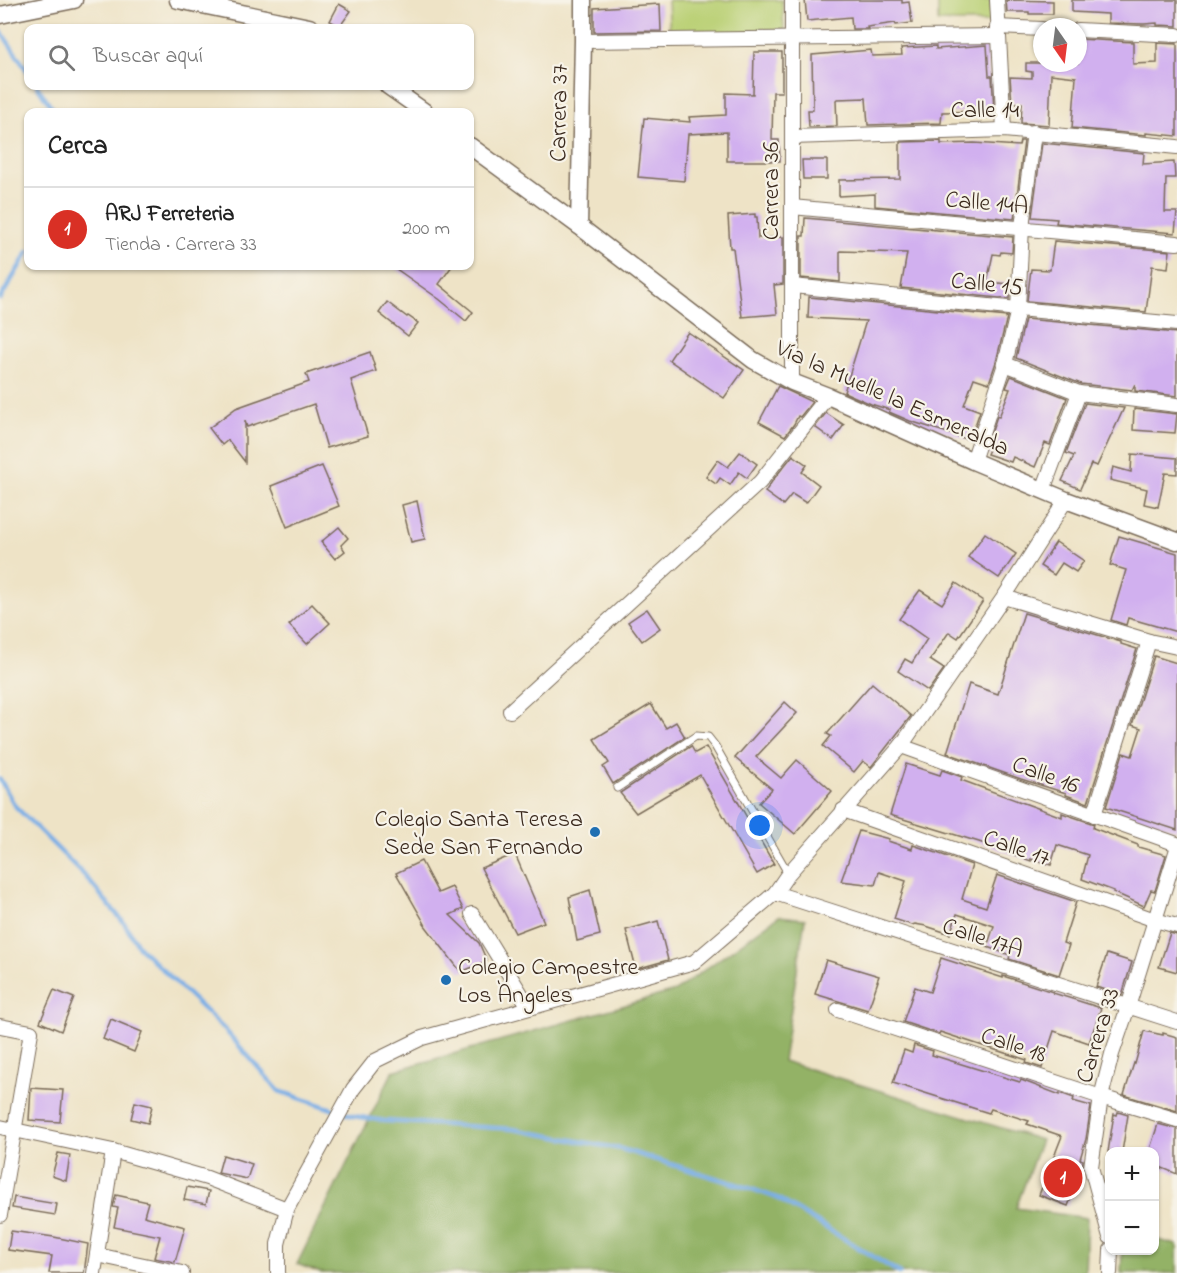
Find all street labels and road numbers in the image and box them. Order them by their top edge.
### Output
street label: Carrera 37 [542,64,579,162]
street label: Calle 14 [951,94,1019,129]
street label: Carrera 36 [755,141,790,240]
street label: Calle 14A [944,183,1030,226]
street label: Calle 15 [949,264,1025,307]
street label: Vía la Muelle la Esmeralda [769,332,1014,467]
street label: Calle 16 [1007,748,1084,805]
street label: Calle 17 [978,822,1054,877]
street label: Calle 17A [937,910,1027,969]
street label: Carrera 33 [1068,984,1130,1088]
street label: Calle 18 [976,1019,1051,1073]

